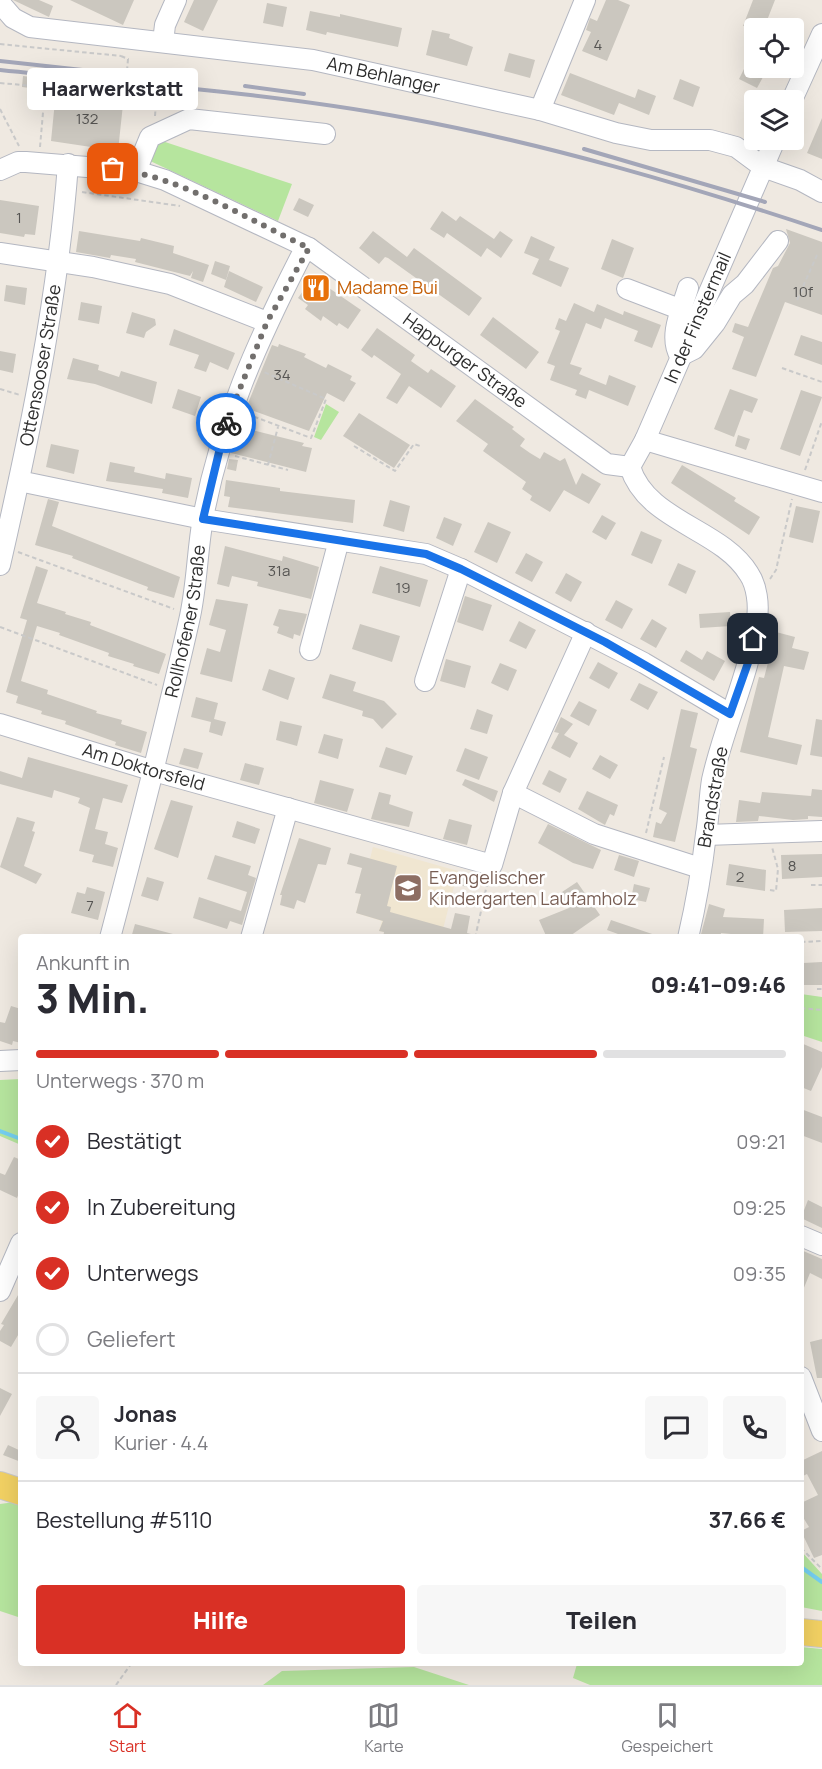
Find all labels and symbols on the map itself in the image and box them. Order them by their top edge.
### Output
house number: 4 [594,34,603,55]
street label: Am Behlanger [325,50,443,99]
callout: Haarwerkstatt [27,67,198,109]
house number: 132 [76,108,98,129]
pin [87,143,138,194]
house number: 1 [16,207,22,228]
street label: In der Finstermail [658,248,736,387]
restaurant icon: Madame Bui [300,272,332,304]
place label: Madame Bui [337,275,438,299]
house number: 10f [793,281,814,302]
street label: Ottensooser Straße [13,283,66,448]
street label: Happurger Straße [399,307,532,413]
house number: 34 [273,364,291,385]
courier [196,393,256,453]
street label: Rollhofener Straße [159,544,210,700]
house number: 31a [268,560,290,581]
house number: 19 [395,577,411,598]
pin [727,613,778,664]
street label: Am Doktorsfeld [80,737,208,796]
street label: Brandstraße [691,744,733,849]
house number: 8 [788,855,796,876]
place label: Evangelischer Kindergarten Laufamholz [429,865,637,910]
house number: 2 [736,866,744,887]
school or university icon: Evangelischer Kindergarten Laufamholz [392,872,424,904]
house number: 7 [86,895,94,916]

